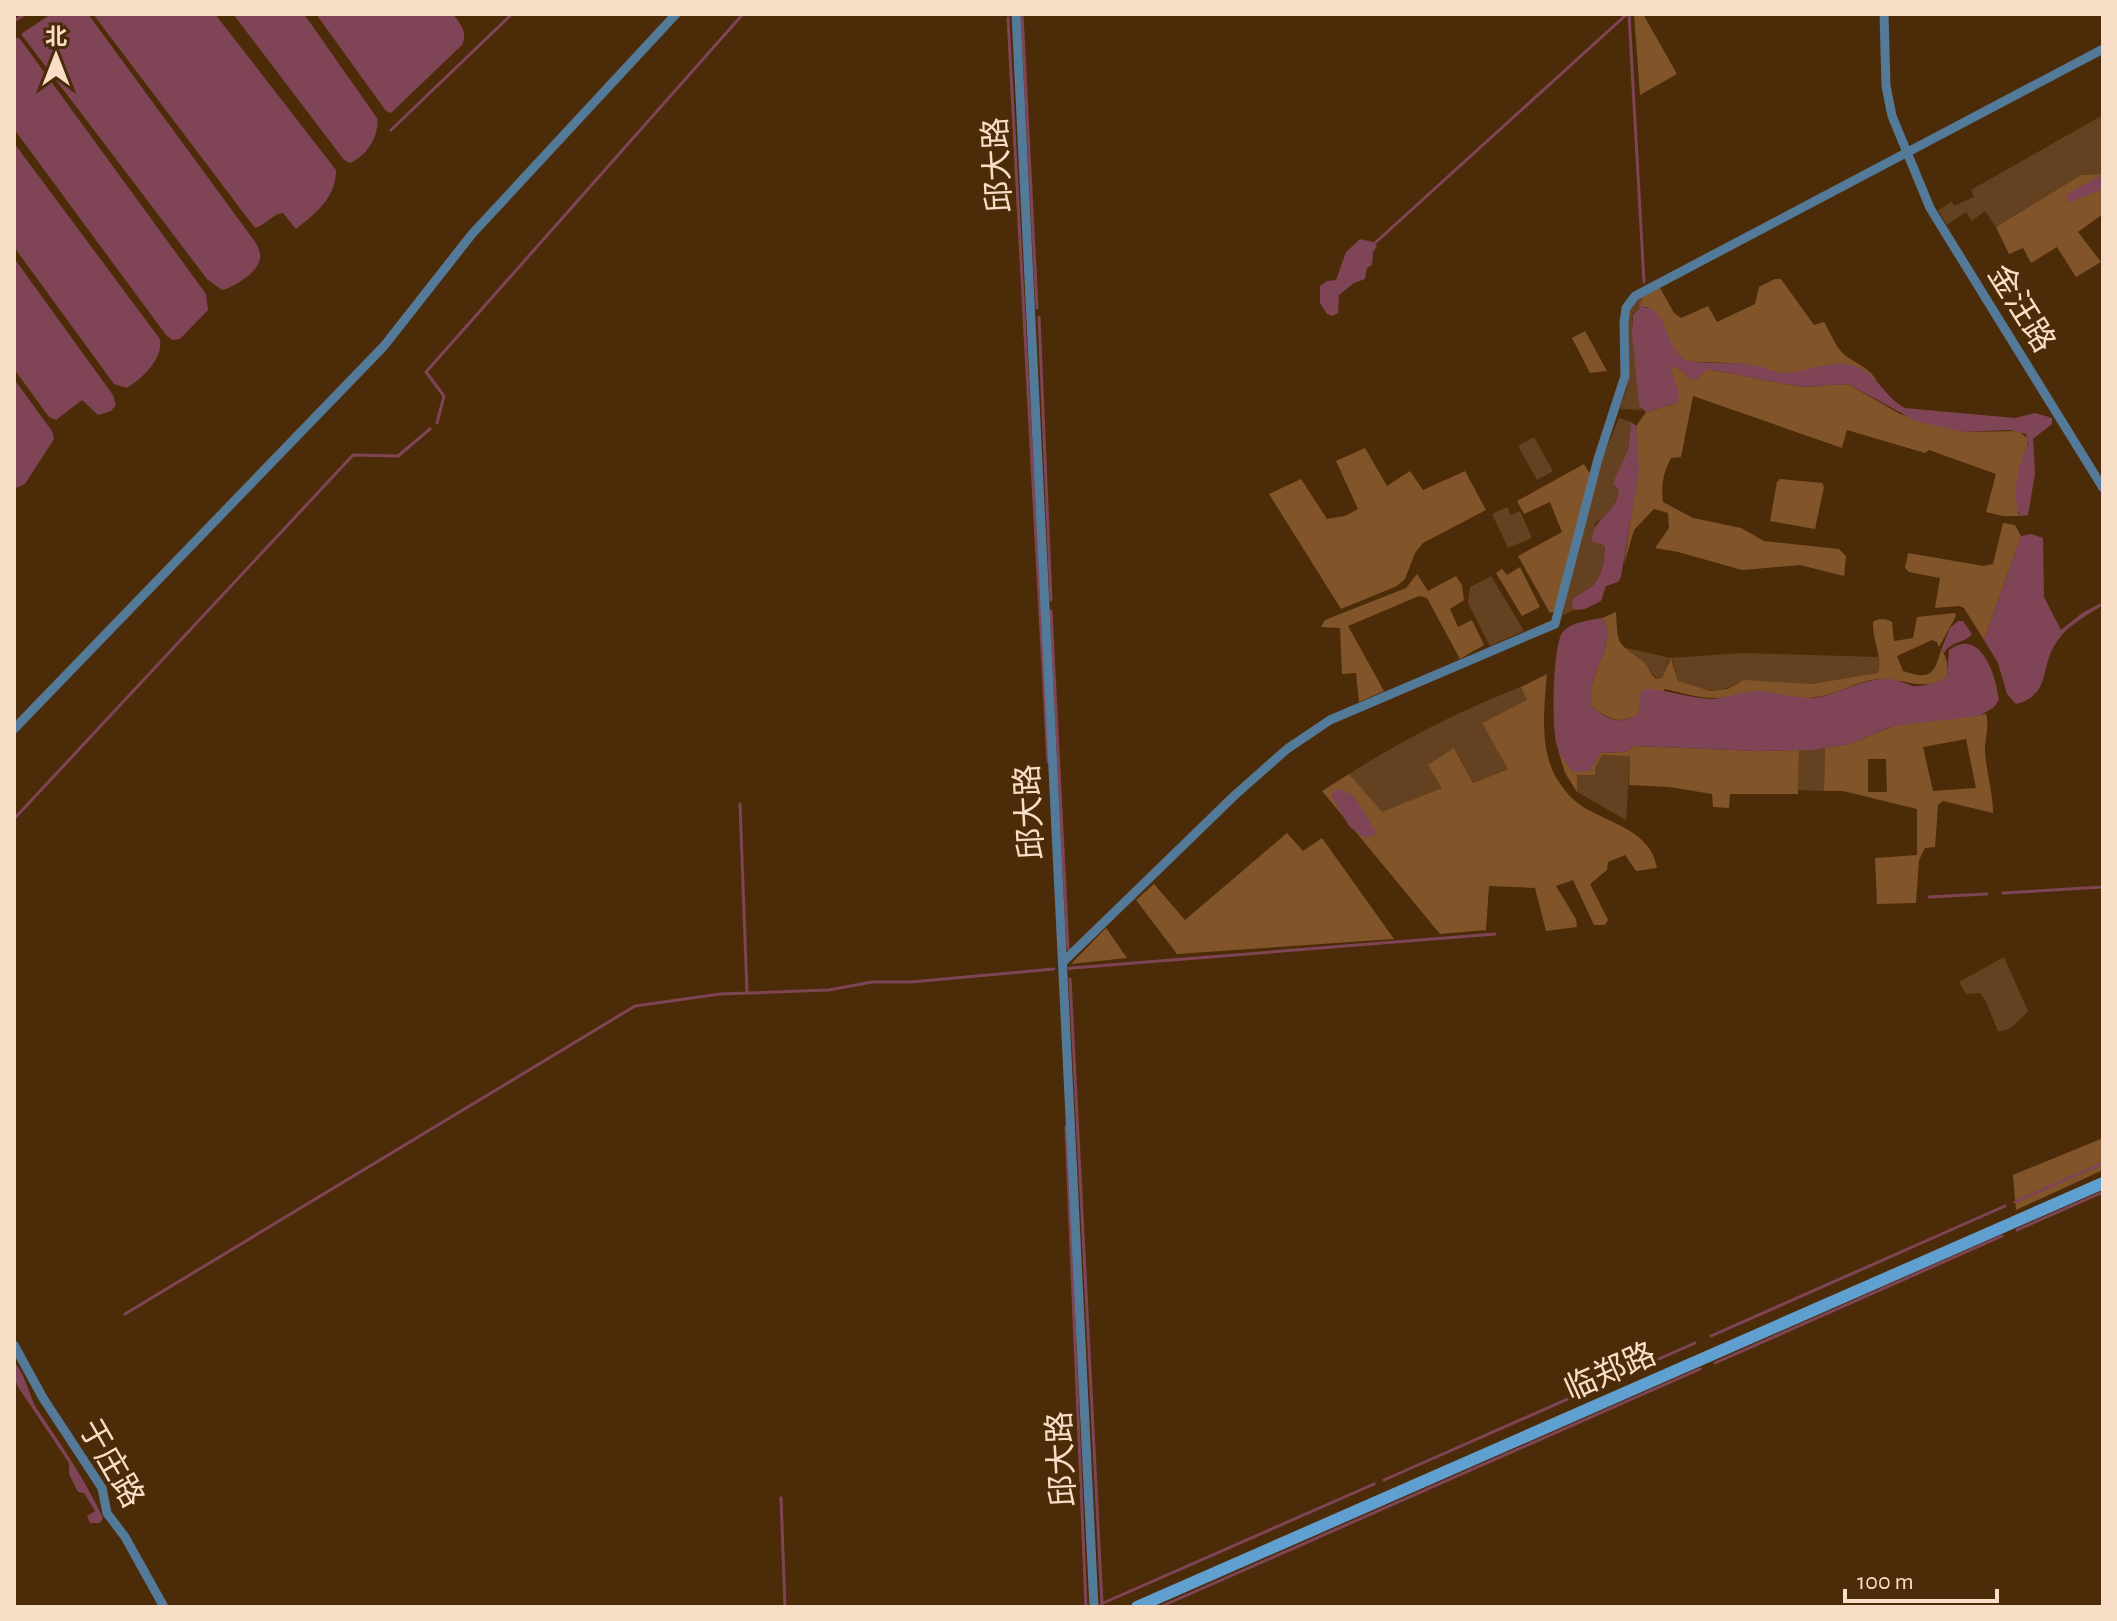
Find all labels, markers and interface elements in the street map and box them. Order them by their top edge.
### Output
north arrow [16,16,96,96]
text: 北 [45,25,67,48]
street label: 邱大路 [978,116,1016,214]
street label: 金汪路 [1982,258,2062,358]
street label: 邱大路 [1010,763,1048,861]
street label: 临郑路 [1559,1336,1661,1406]
street label: 邱大路 [1042,1410,1080,1508]
street label: 于庄路 [73,1413,151,1513]
scale bar [1845,1553,1997,1603]
text: 100 m [1857,1570,1914,1594]

